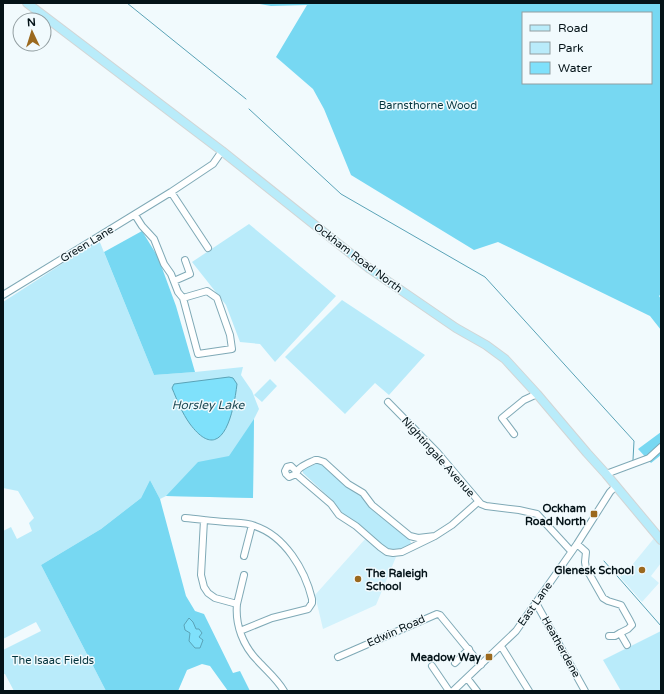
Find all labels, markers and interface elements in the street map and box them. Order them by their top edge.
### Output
north arrow [12,12,52,52]
legend [522,12,652,84]
text: N [26,16,36,29]
text: Road [558,21,588,35]
text: Park [558,41,584,55]
text: Water [558,61,593,75]
park label: Barnsthorne Wood [379,99,477,112]
street label: Ockham Road North [311,220,405,296]
street label: Green Lane [58,223,116,265]
water label: Horsley Lake [172,398,246,412]
street label: Nightingale Avenue [399,414,477,500]
place label: Ockham Road North [525,502,586,528]
marker: Ockham Road North [589,509,599,519]
place label: Glenesk School [554,564,634,577]
marker: Glenesk School [637,565,647,575]
place label: The Raleigh School [365,567,428,593]
marker: The Raleigh School [353,574,363,584]
street label: East Lane [515,579,555,629]
street label: Edwin Road [365,612,427,650]
street label: Heatherdene [539,614,583,680]
place label: Meadow Way [410,651,481,665]
marker: Meadow Way [484,652,494,662]
park label: The Isaac Fields [12,654,94,667]

